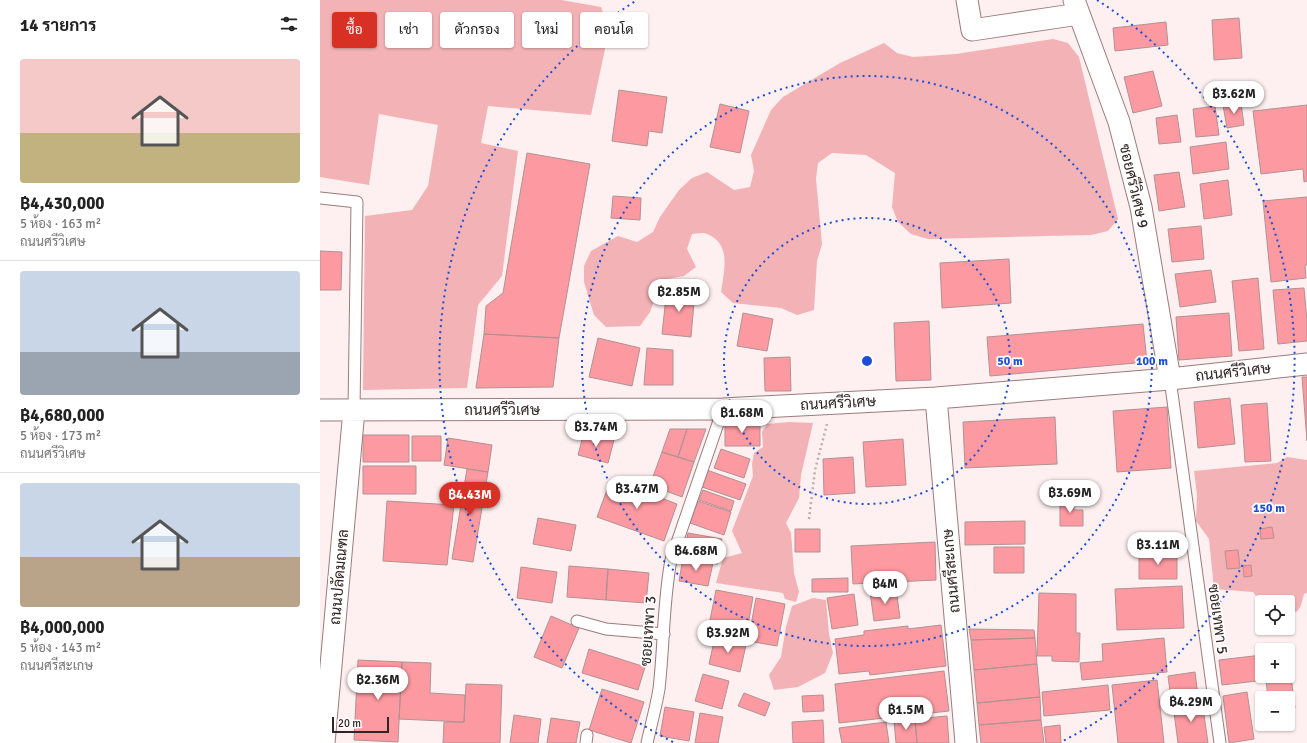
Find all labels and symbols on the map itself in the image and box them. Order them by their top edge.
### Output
pin: ฿3.62M [1201,81,1267,115]
street label: ซอยศรีวิเศษ 9 [1116,142,1153,230]
pin: ฿2.85M [646,279,712,313]
centre of rings [860,354,874,368]
text: 50 m [997,354,1023,369]
text: 100 m [1136,354,1168,369]
street label: ถนนศรีวิเศษ [1194,358,1272,385]
street label: ถนนศรีวิเศษ [800,391,877,414]
street label: ถนนศรีวิเศษ [464,400,541,419]
pin: ฿1.68M [709,400,775,434]
pin: ฿3.74M [563,414,629,448]
pin: ฿3.47M [604,476,670,510]
pin: ฿3.69M [1037,480,1103,514]
pin: ฿4.43M [437,482,503,516]
text: 150 m [1253,501,1285,516]
street label: ถนนศรีสะเกษ [937,527,964,614]
street label: ถนนปลัดมณฑล [326,528,352,626]
pin: ฿3.11M [1125,532,1191,566]
pin: ฿4.68M [663,538,729,572]
pin: ฿4M [866,571,904,605]
street label: ซอยเทพา 5 [1204,583,1232,655]
street label: ซอยเทพา 3 [637,595,659,667]
pin: ฿3.92M [695,620,761,654]
pin: ฿2.36M [345,667,411,701]
pin: ฿4.29M [1158,689,1224,723]
pin: ฿1.5M [878,697,934,731]
scale bar [332,715,389,734]

